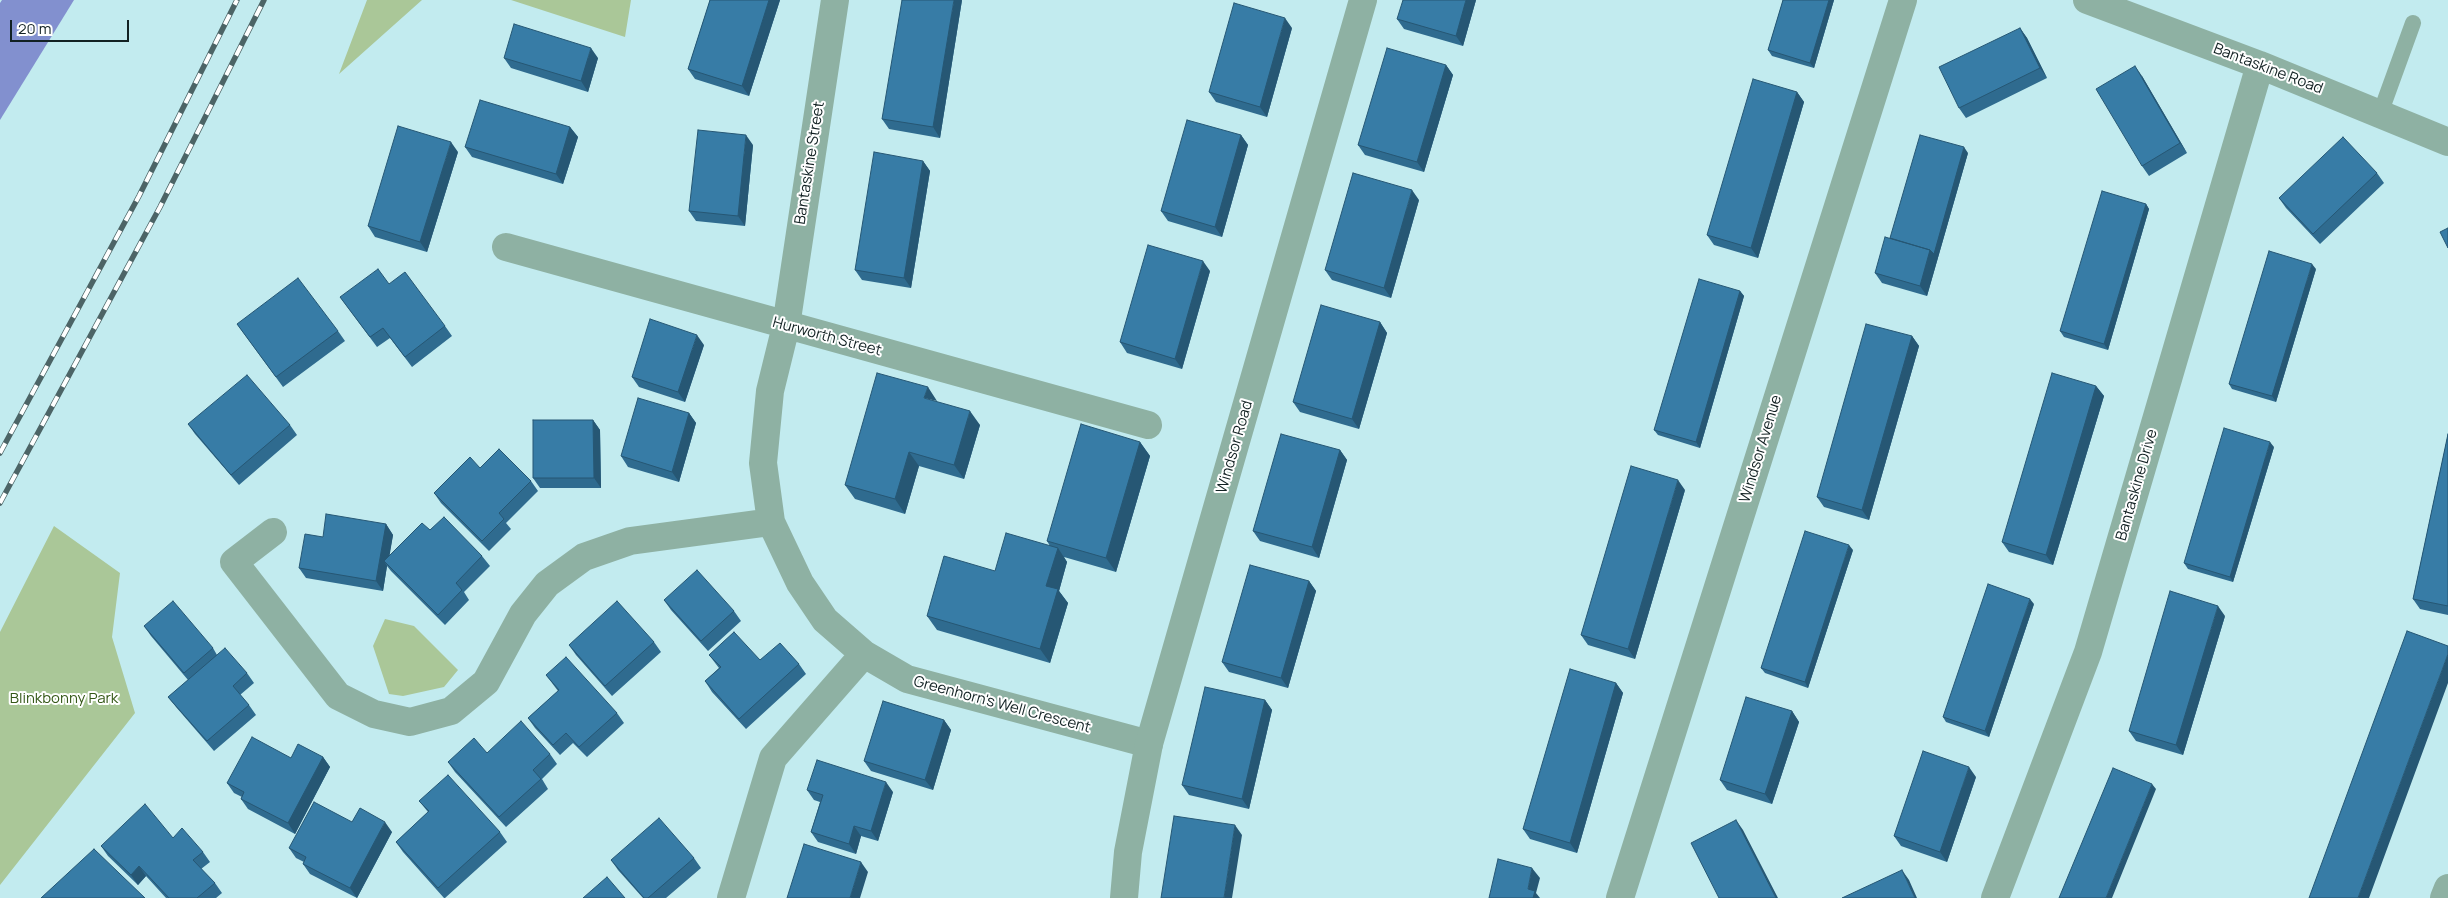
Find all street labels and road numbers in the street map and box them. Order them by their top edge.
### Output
street label: Bantaskine Road [2211,40,2325,98]
street label: Bantaskine Street [791,100,829,226]
street label: Hurworth Street [771,314,883,360]
street label: Windsor Avenue [1736,393,1786,505]
street label: Windsor Road [1213,399,1257,495]
street label: Bantaskine Drive [2112,427,2162,543]
street label: Greenhorn's Well Crescent [912,673,1092,737]

